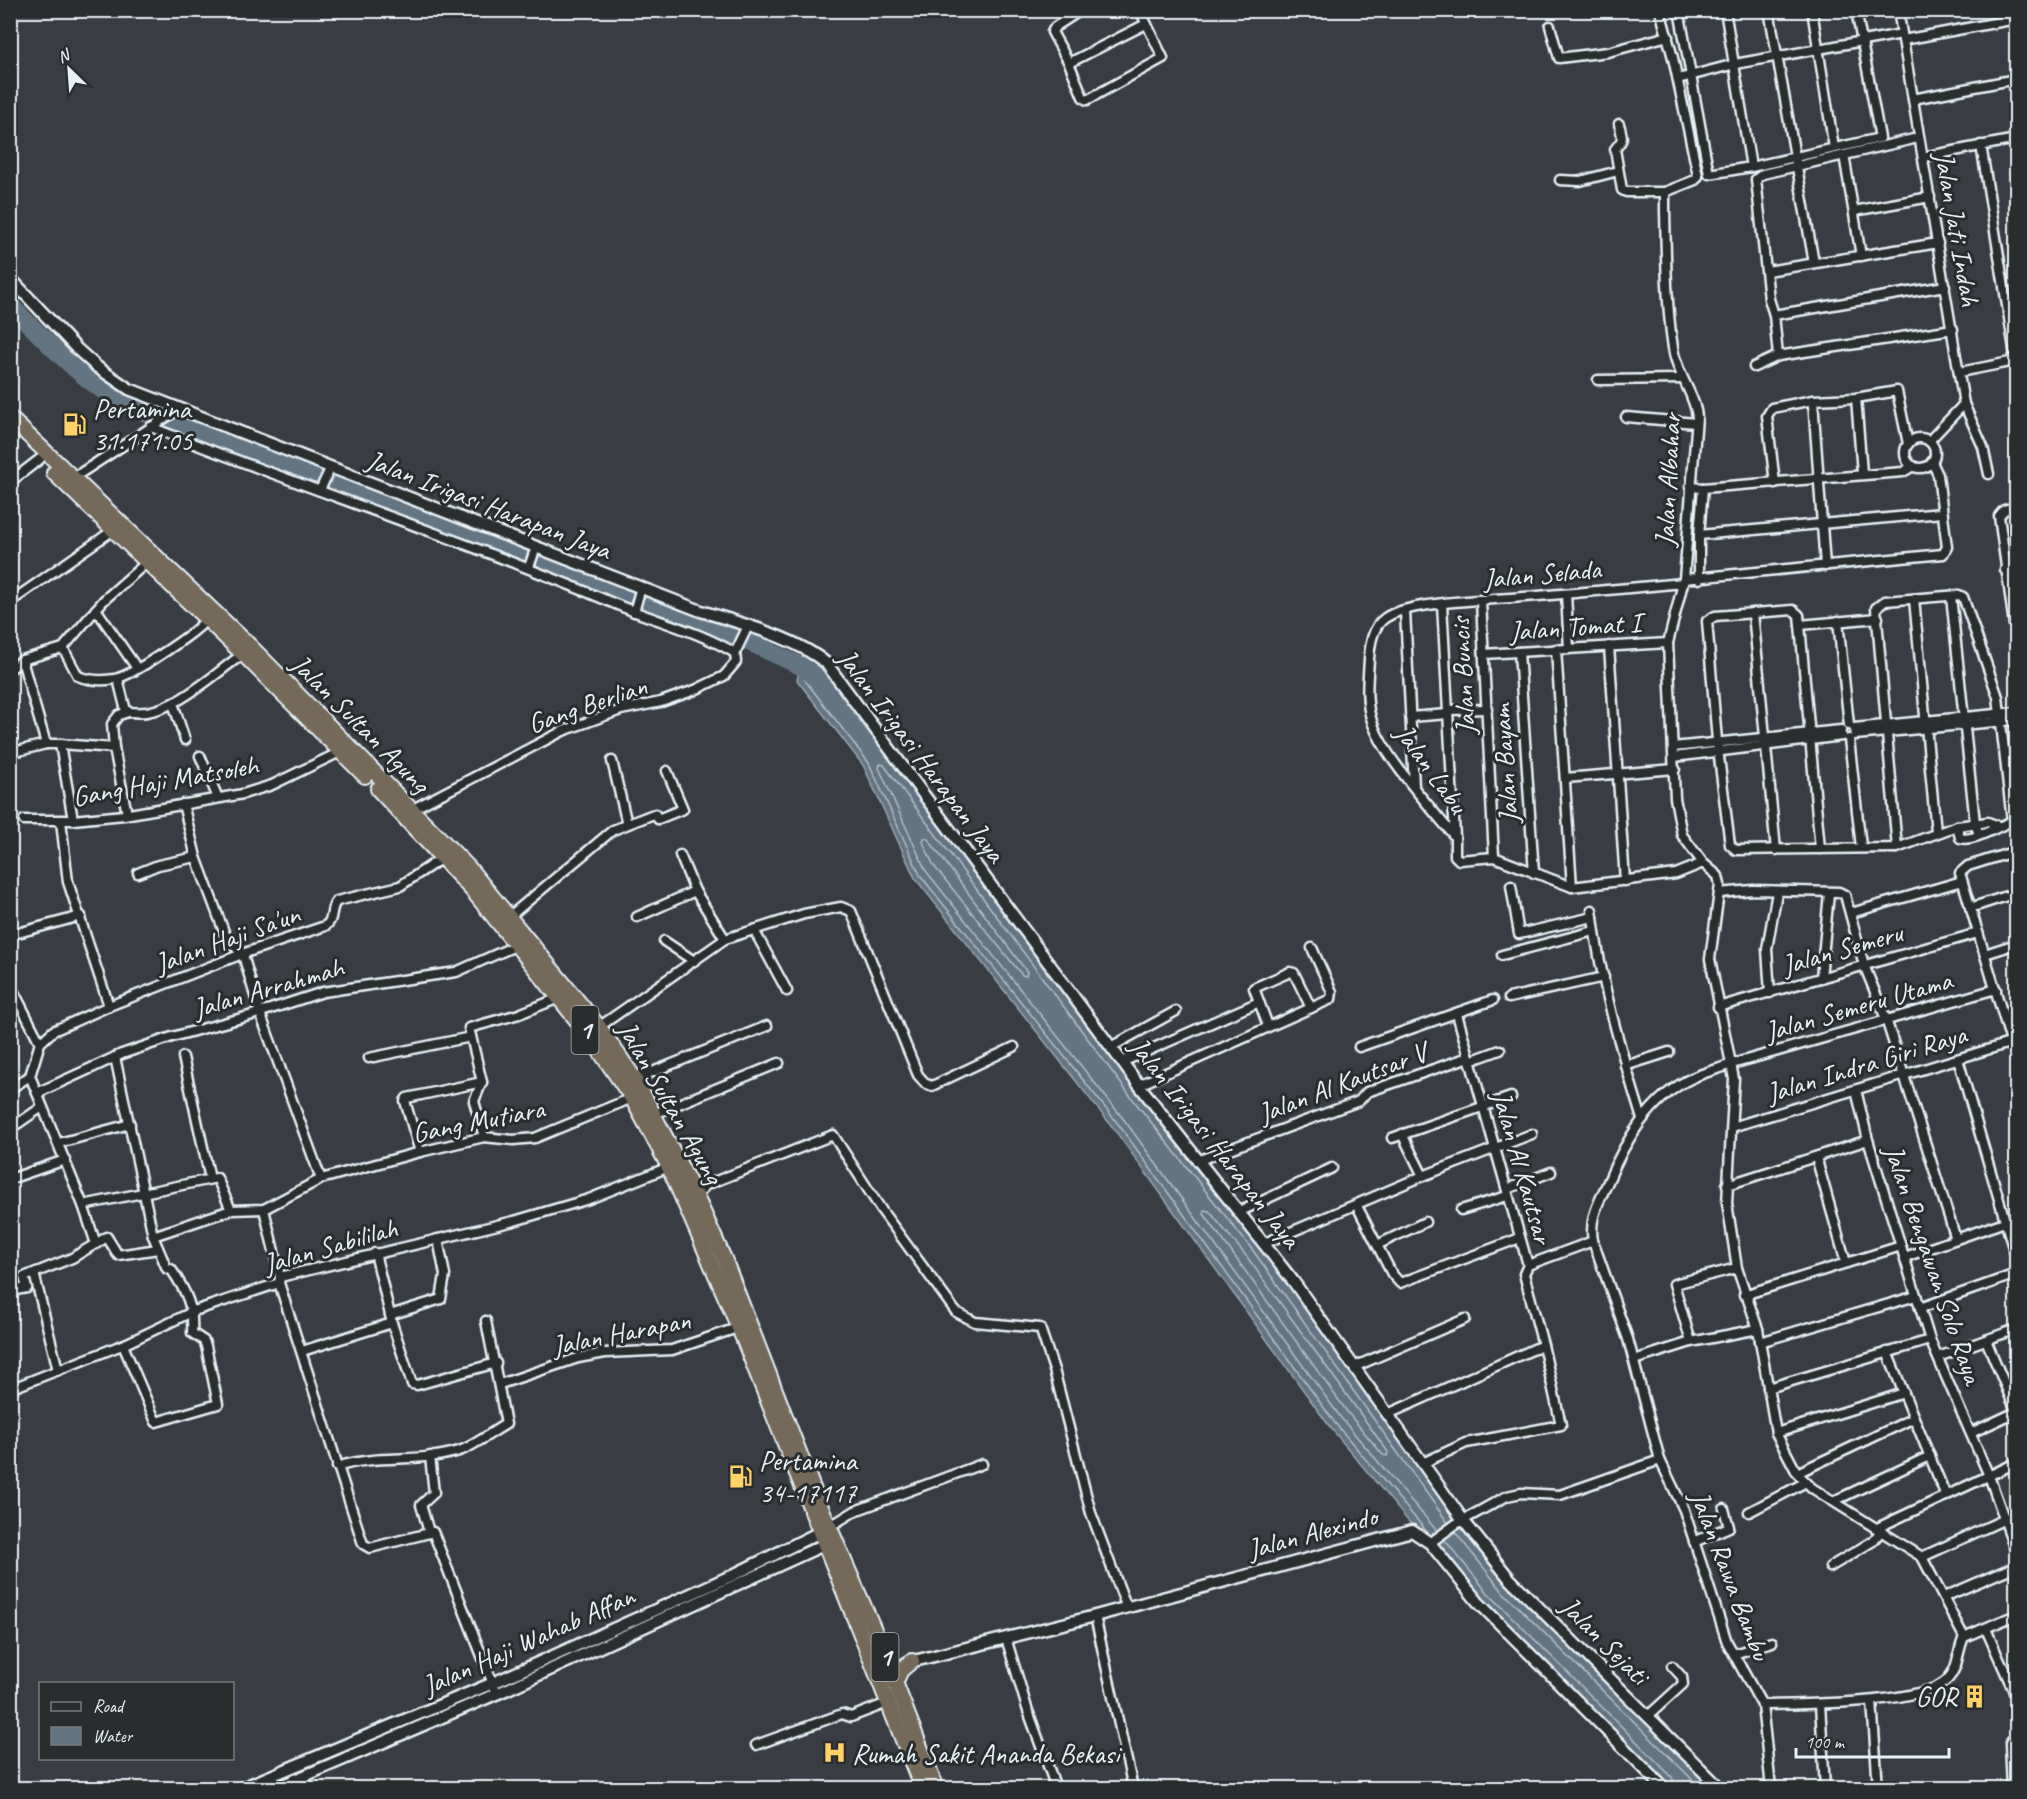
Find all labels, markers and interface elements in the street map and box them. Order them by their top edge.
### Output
north arrow [39,39,99,99]
text: N [54,44,75,67]
street label: Jalan Jati Indah [1926,147,1988,309]
place label: Pertamina 31.171.05 [93,391,194,458]
fuel station icon: Pertamina 31.171.05 [62,411,88,437]
street label: Jalan Albahar [1646,411,1689,550]
street label: Jalan Irigasi Harapan Jaya [360,441,617,568]
street label: Jalan Selada [1480,551,1604,596]
street label: Jalan Tomat I [1506,604,1647,649]
street label: Jalan Buncis [1442,614,1483,738]
street label: Jalan Irigasi Harapan Jaya [829,640,1014,871]
street label: Jalan Sultan Agung [282,645,439,802]
street label: Gang Berlian [523,668,652,741]
street label: Jalan Bayam [1483,701,1526,827]
street label: Jalan Labu [1386,715,1477,821]
street label: Gang Haji Matsoleh [70,747,263,814]
street label: Jalan Haji Sa'un [148,896,306,981]
street label: Jalan Semeru [1776,914,1908,983]
street label: Jalan Arrahmah [187,949,349,1026]
street label: Jalan Semeru Utama [1759,962,1957,1049]
road number: 1 [572,1006,598,1054]
street label: Jalan Sultan Agung [609,1013,732,1192]
street label: Jalan Indra Giri Raya [1760,1016,1972,1111]
street label: Jalan Irigasi Harapan Jaya [1121,1028,1310,1256]
street label: Jalan Al Kautsar V [1251,1032,1436,1131]
street label: Jalan Al Kautsar [1483,1085,1562,1249]
street label: Gang Mutiara [409,1090,549,1150]
street label: Jalan Bengawan Solo Raya [1876,1138,1992,1391]
street label: Jalan Sabililah [257,1210,401,1282]
street label: Jalan Harapan [547,1302,693,1363]
place label: Pertamina 34-17117 [759,1443,859,1510]
fuel station icon: Pertamina 34-17117 [728,1463,754,1489]
street label: Jalan Rawa Bambu [1681,1484,1779,1666]
street label: Jalan Alexindo [1242,1498,1384,1567]
street label: Jalan Haji Wahab Affan [415,1577,641,1704]
street label: Jalan Sejati [1552,1587,1659,1695]
road number: 1 [872,1633,898,1681]
place label: GOR [1916,1679,1960,1714]
legend [39,1682,234,1760]
building icon: GOR [1962,1683,1988,1709]
text: Road [93,1695,126,1717]
scale bar [1796,1721,1949,1759]
text: Water [93,1725,134,1747]
text: 100 m [1805,1731,1846,1753]
place label: Rumah Sakit Ananda Bekasi [852,1736,1123,1771]
hospital icon: Rumah Sakit Ananda Bekasi [821,1740,847,1766]

